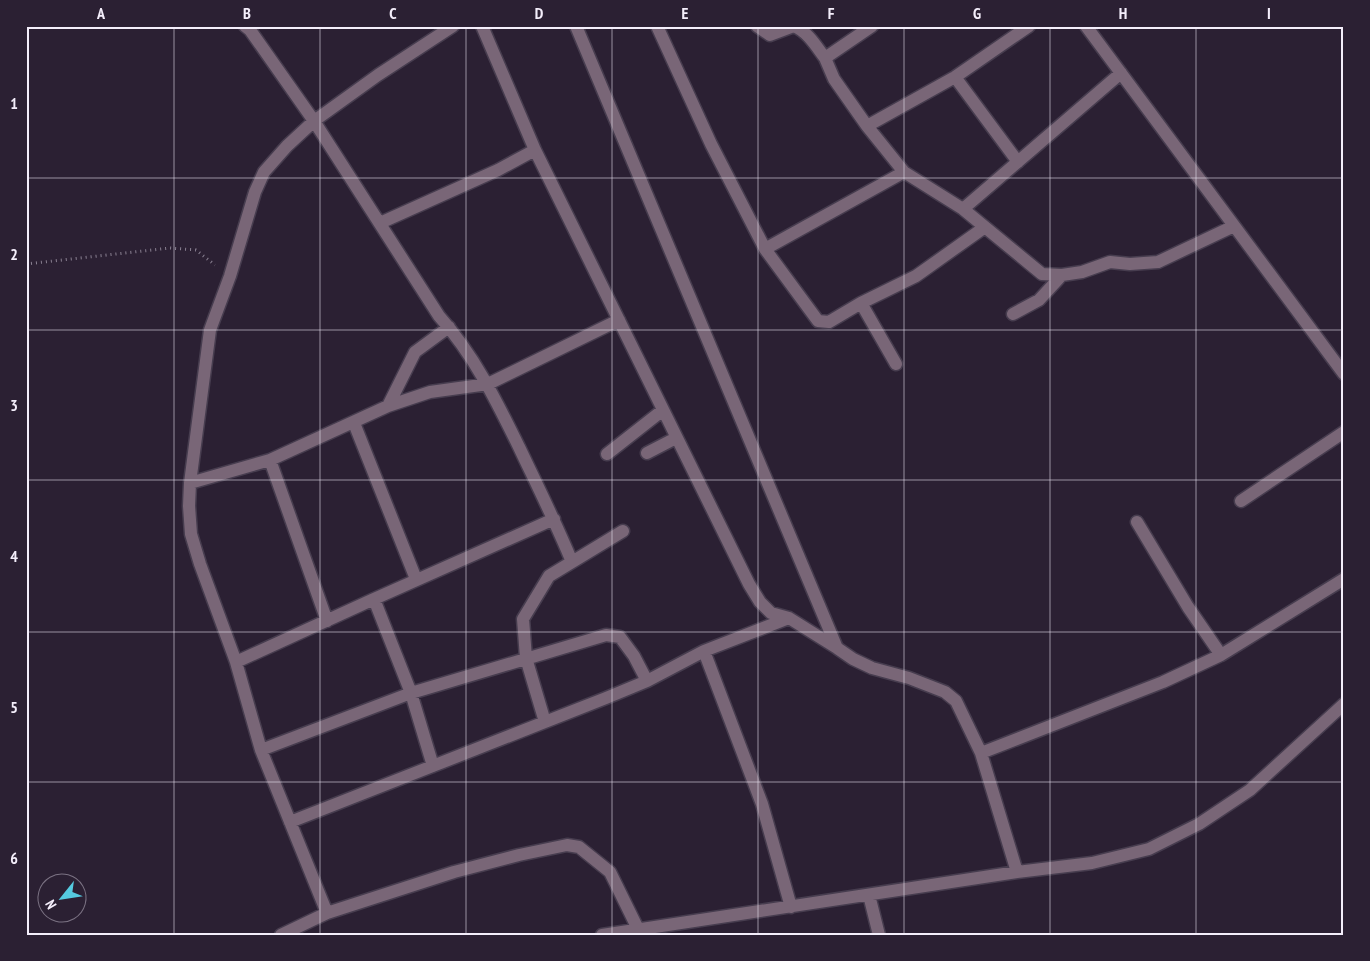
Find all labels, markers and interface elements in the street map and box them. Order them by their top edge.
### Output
text: A [96,3,106,23]
text: B [243,3,251,23]
text: C [389,3,397,23]
text: D [535,3,544,23]
text: E [682,3,689,23]
text: F [828,3,835,23]
text: G [973,3,981,23]
text: H [1119,3,1127,23]
text: I [1267,3,1271,23]
text: 1 [10,93,18,113]
text: 2 [10,244,18,264]
text: 3 [10,395,18,415]
text: 4 [10,546,18,566]
text: 5 [10,697,18,717]
text: 6 [10,848,18,868]
north arrow [38,874,88,924]
text: N [41,897,60,912]

